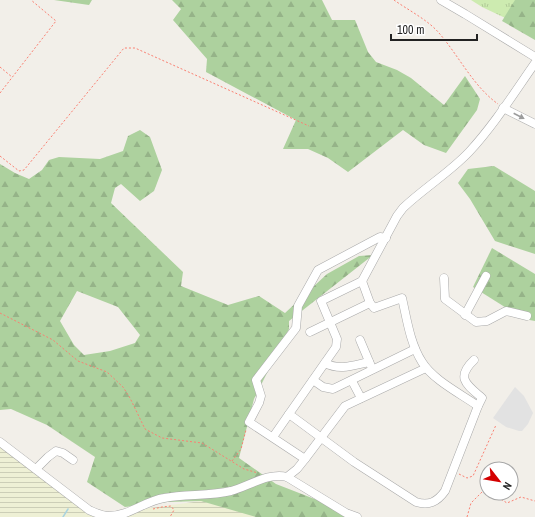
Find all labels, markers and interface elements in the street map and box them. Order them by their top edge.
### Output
scale bar [391,16,477,42]
text: 100 m [397,22,424,38]
one-way arrow [513,113,525,119]
north arrow [479,461,519,501]
text: N [500,480,515,493]

